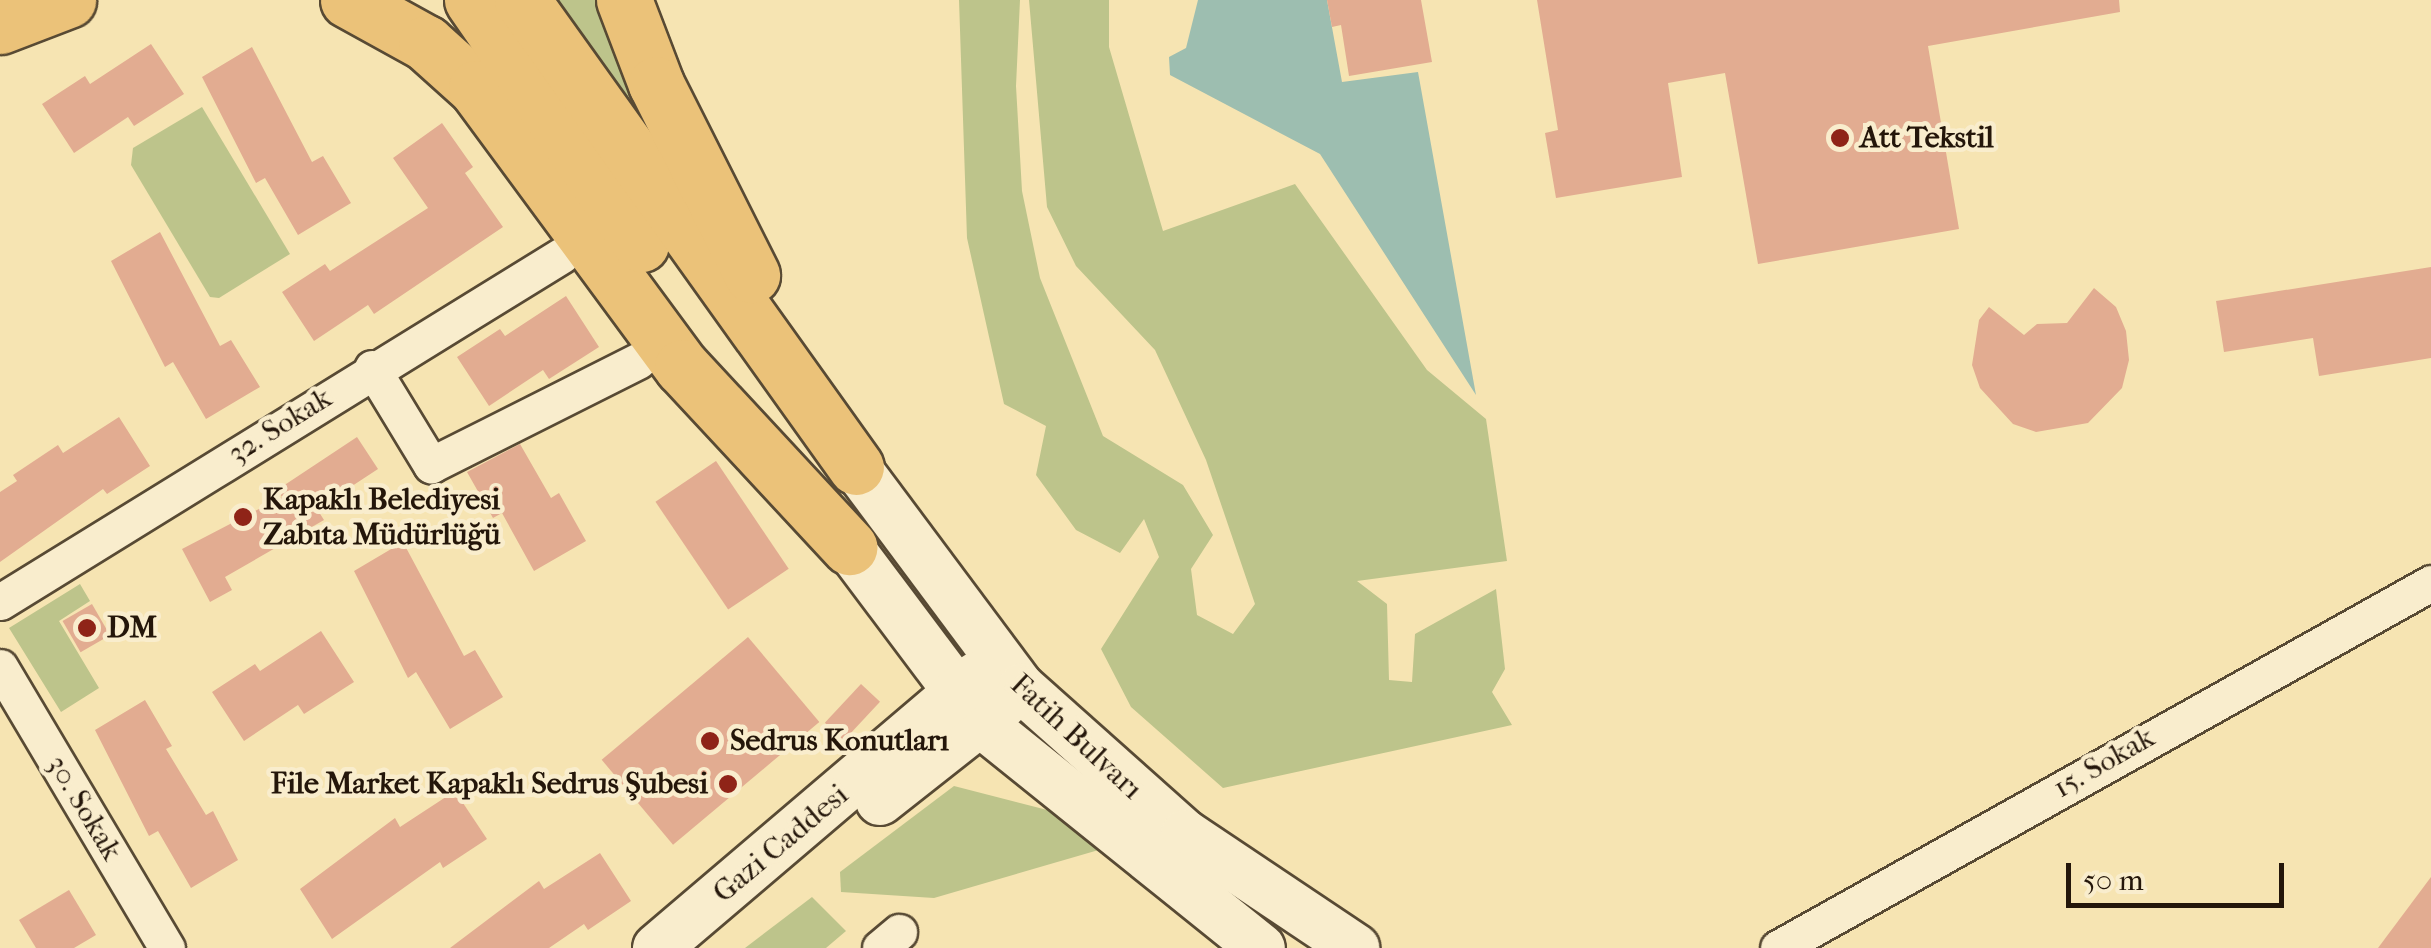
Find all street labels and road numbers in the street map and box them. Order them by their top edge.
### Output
street label: 32. Sokak [222,380,338,472]
street label: Fatih Bulvarı [1003,667,1149,807]
street label: 15. Sokak [2047,720,2161,806]
street label: 30. Sokak [39,749,129,867]
street label: Gazi Caddesi [706,777,856,911]

